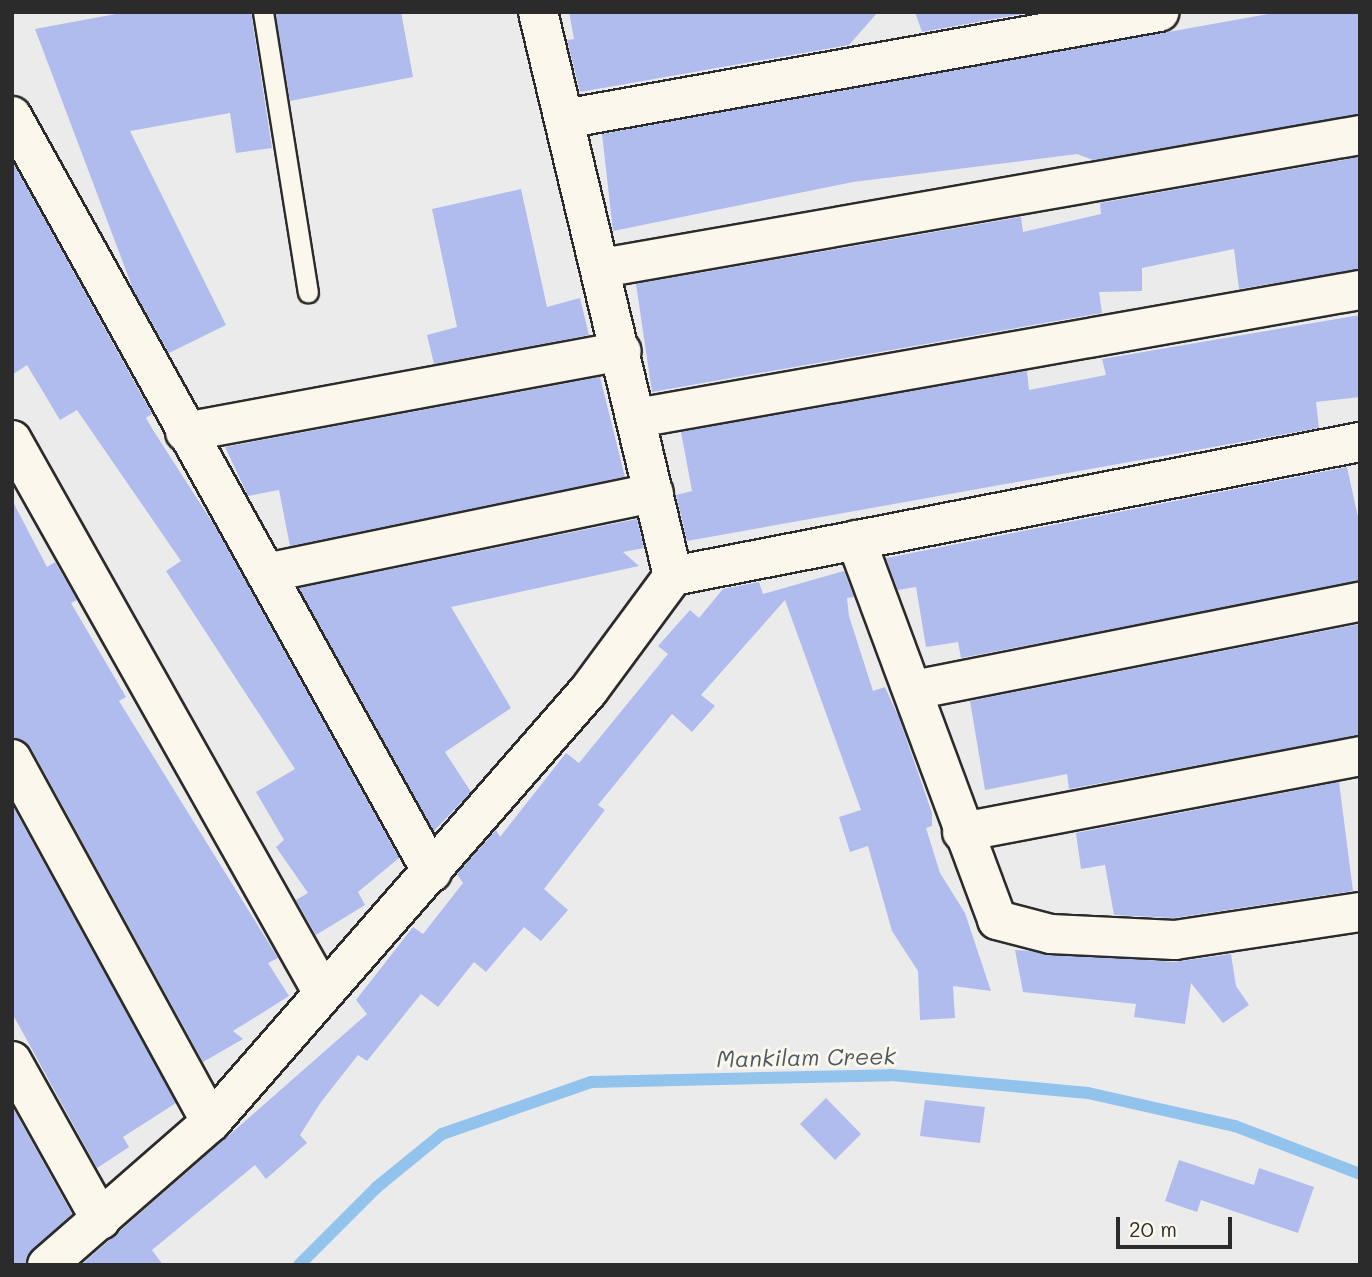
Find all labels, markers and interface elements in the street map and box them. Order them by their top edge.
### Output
water label: Mankilam Creek [716,1042,896,1072]
scale bar [1120,1204,1236,1248]
text: 20 m [1129,1215,1177,1242]

